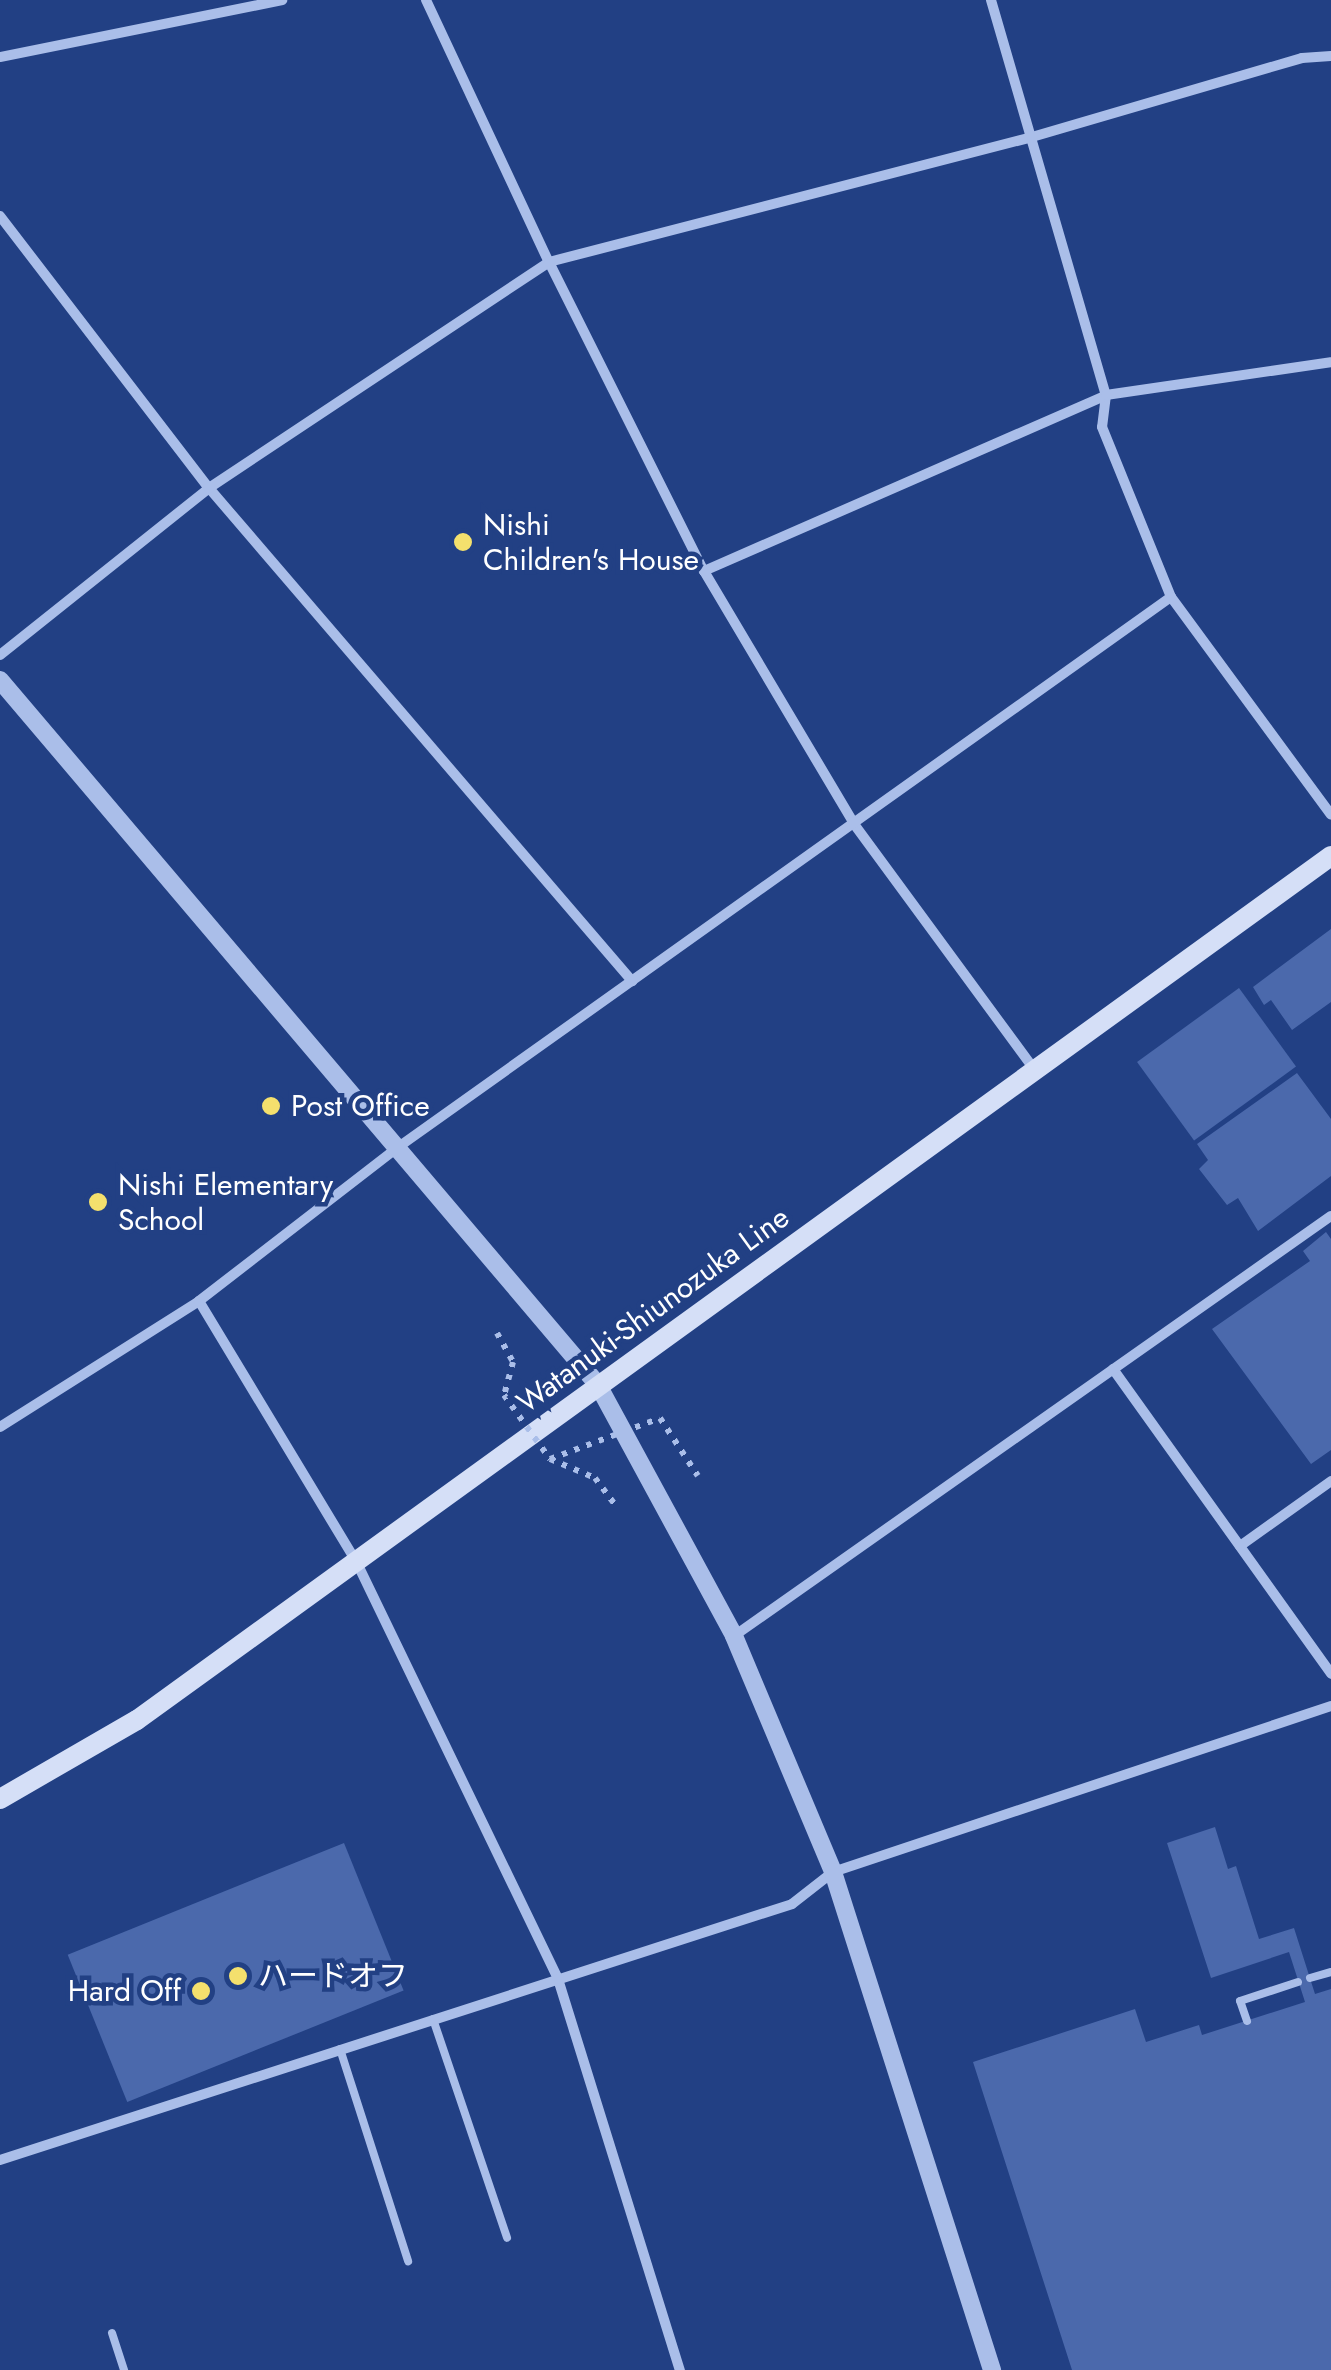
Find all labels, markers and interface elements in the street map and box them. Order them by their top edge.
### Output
place label: Nishi Children's House [483,507,699,578]
marker: Nishi Children's House [452,531,474,553]
place label: Post Office [291,1088,430,1124]
marker: Post Office [260,1095,282,1117]
place label: Nishi Elementary School [118,1167,333,1238]
marker: Nishi Elementary School [87,1191,109,1213]
street label: Watanuki-Shiunozuka Line [510,1199,796,1421]
place label: ハードオフ [258,1958,408,1994]
marker: ハードオフ [227,1965,249,1987]
place label: Hard Off [68,1973,181,2009]
marker: Hard Off [190,1980,212,2002]

